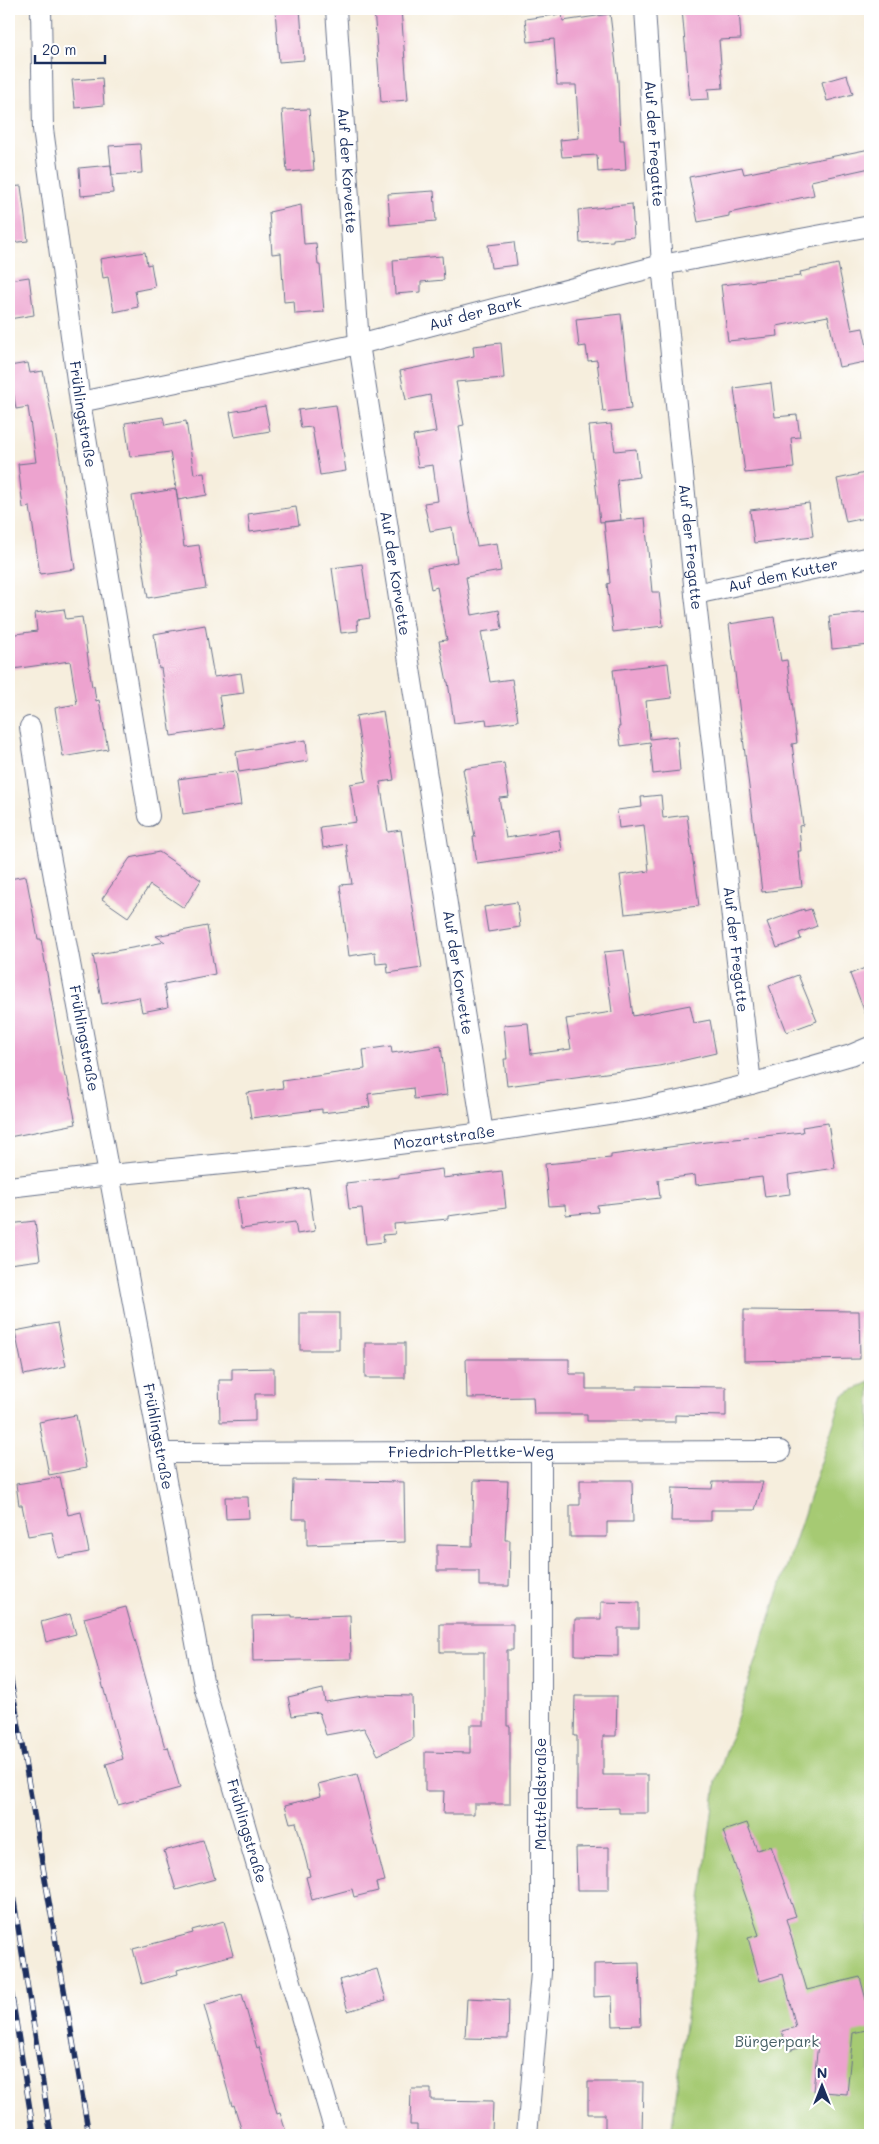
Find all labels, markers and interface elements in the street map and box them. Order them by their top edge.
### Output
scale bar [35,32,105,64]
text: 20 m [42,39,76,59]
street label: Auf der Fregatte [641,80,669,207]
street label: Auf der Korvette [334,107,362,234]
street label: Auf der Bark [427,291,523,334]
street label: Frühlingstraße [66,360,102,469]
street label: Auf der Fregatte [675,483,708,611]
street label: Auf der Korvette [376,510,416,637]
street label: Auf dem Kutter [726,553,840,596]
street label: Auf der Fregatte [720,886,754,1013]
street label: Auf der Korvette [439,909,478,1036]
street label: Frühlingstraße [65,983,105,1093]
street label: Mozartstraße [392,1120,496,1154]
street label: Frühlingstraße [139,1382,178,1491]
street label: Friedrich-Plettke-Weg [388,1441,554,1461]
street label: Mattfeldstraße [530,1738,550,1850]
street label: Frühlingstraße [223,1776,272,1885]
park label: Bürgerpark [735,2031,819,2051]
north arrow [796,2062,846,2112]
text: N [817,2063,827,2082]

